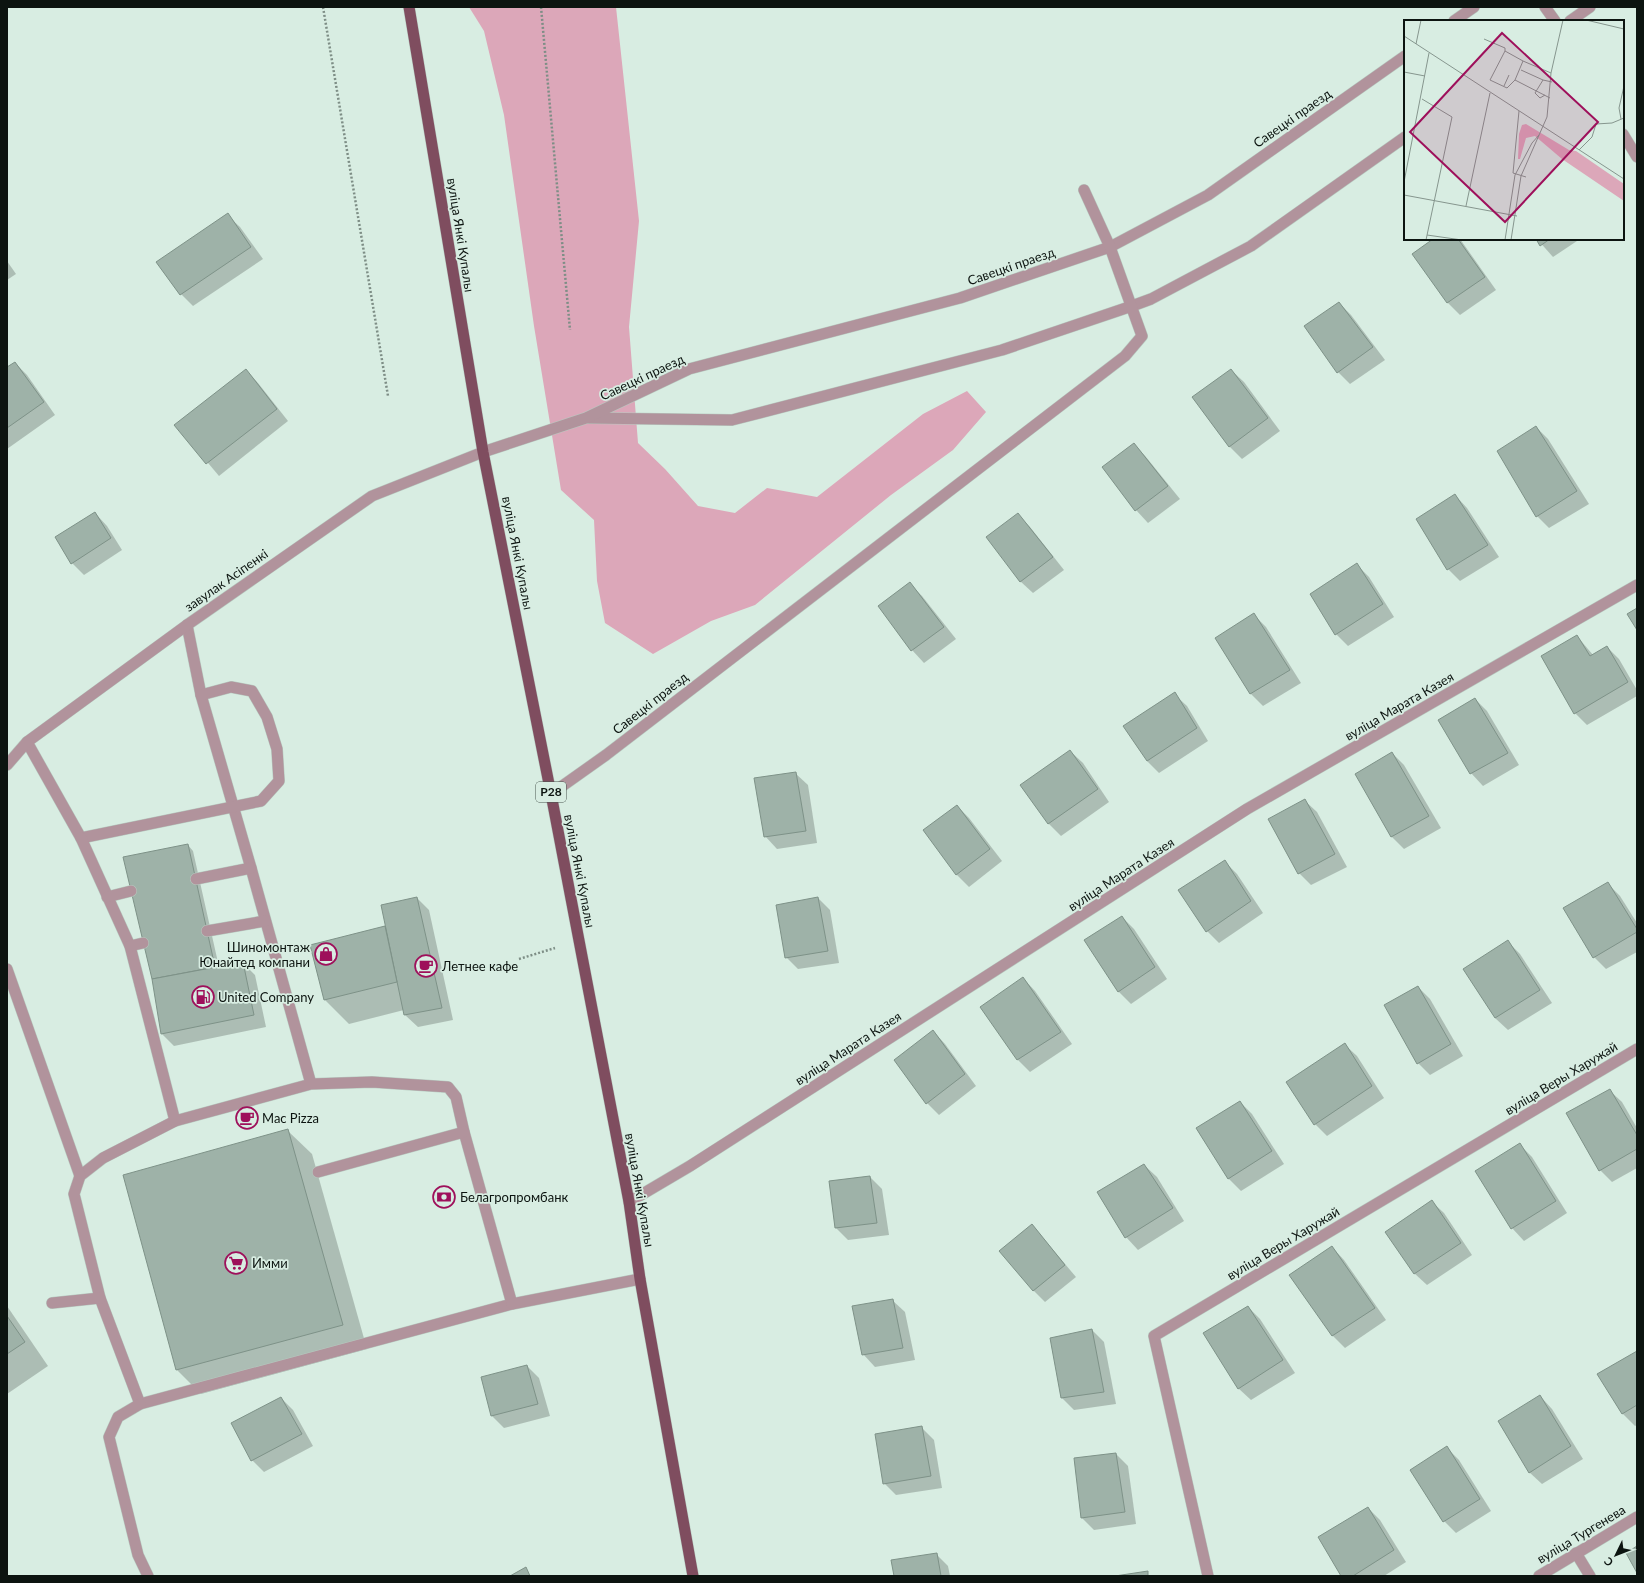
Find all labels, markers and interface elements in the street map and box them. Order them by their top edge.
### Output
inset map [1404,20,1624,240]
street label: Савецкі праезд [1250,85,1334,151]
street label: вуліца Янкі Купалы [444,177,478,293]
street label: Савецкі праезд [965,244,1057,288]
street label: Савецкі праезд [597,350,687,404]
street label: вуліца Янкі Купалы [499,495,537,611]
street label: завулак Асіпенкі [181,545,271,615]
street label: вуліца Марата Казея [1342,668,1456,744]
street label: Савецкі праезд [609,669,691,737]
road number: Р28 [536,782,566,802]
street label: вуліца Янкі Купалы [561,813,599,929]
street label: вуліца Марата Казея [1065,834,1177,914]
place label: Шиномонтаж Юнайтед компани [199,939,311,970]
shop icon: Шиномонтаж Юнайтед компани [313,941,339,967]
cafe icon: Летнее кафе [413,953,439,979]
place label: Летнее кафе [441,958,518,974]
fuel station icon: United Company [190,984,216,1010]
place label: United Company [218,989,314,1005]
street label: вуліца Марата Казея [792,1008,904,1088]
street label: вуліца Веры Харужай [1502,1038,1620,1118]
cafe icon: Mac Pizza [234,1105,260,1131]
place label: Mac Pizza [262,1110,319,1126]
street label: вуліца Янкі Купалы [622,1132,658,1248]
bank icon: Белагропромбанк [431,1184,457,1210]
place label: Белагропромбанк [460,1189,569,1205]
street label: вуліца Веры Харужай [1224,1203,1342,1283]
supermarket icon: Имми [223,1250,249,1276]
place label: Имми [252,1255,288,1271]
street label: вуліца Тургенева [1534,1501,1628,1567]
north arrow [1596,1535,1636,1575]
text: С [1601,1555,1616,1569]

